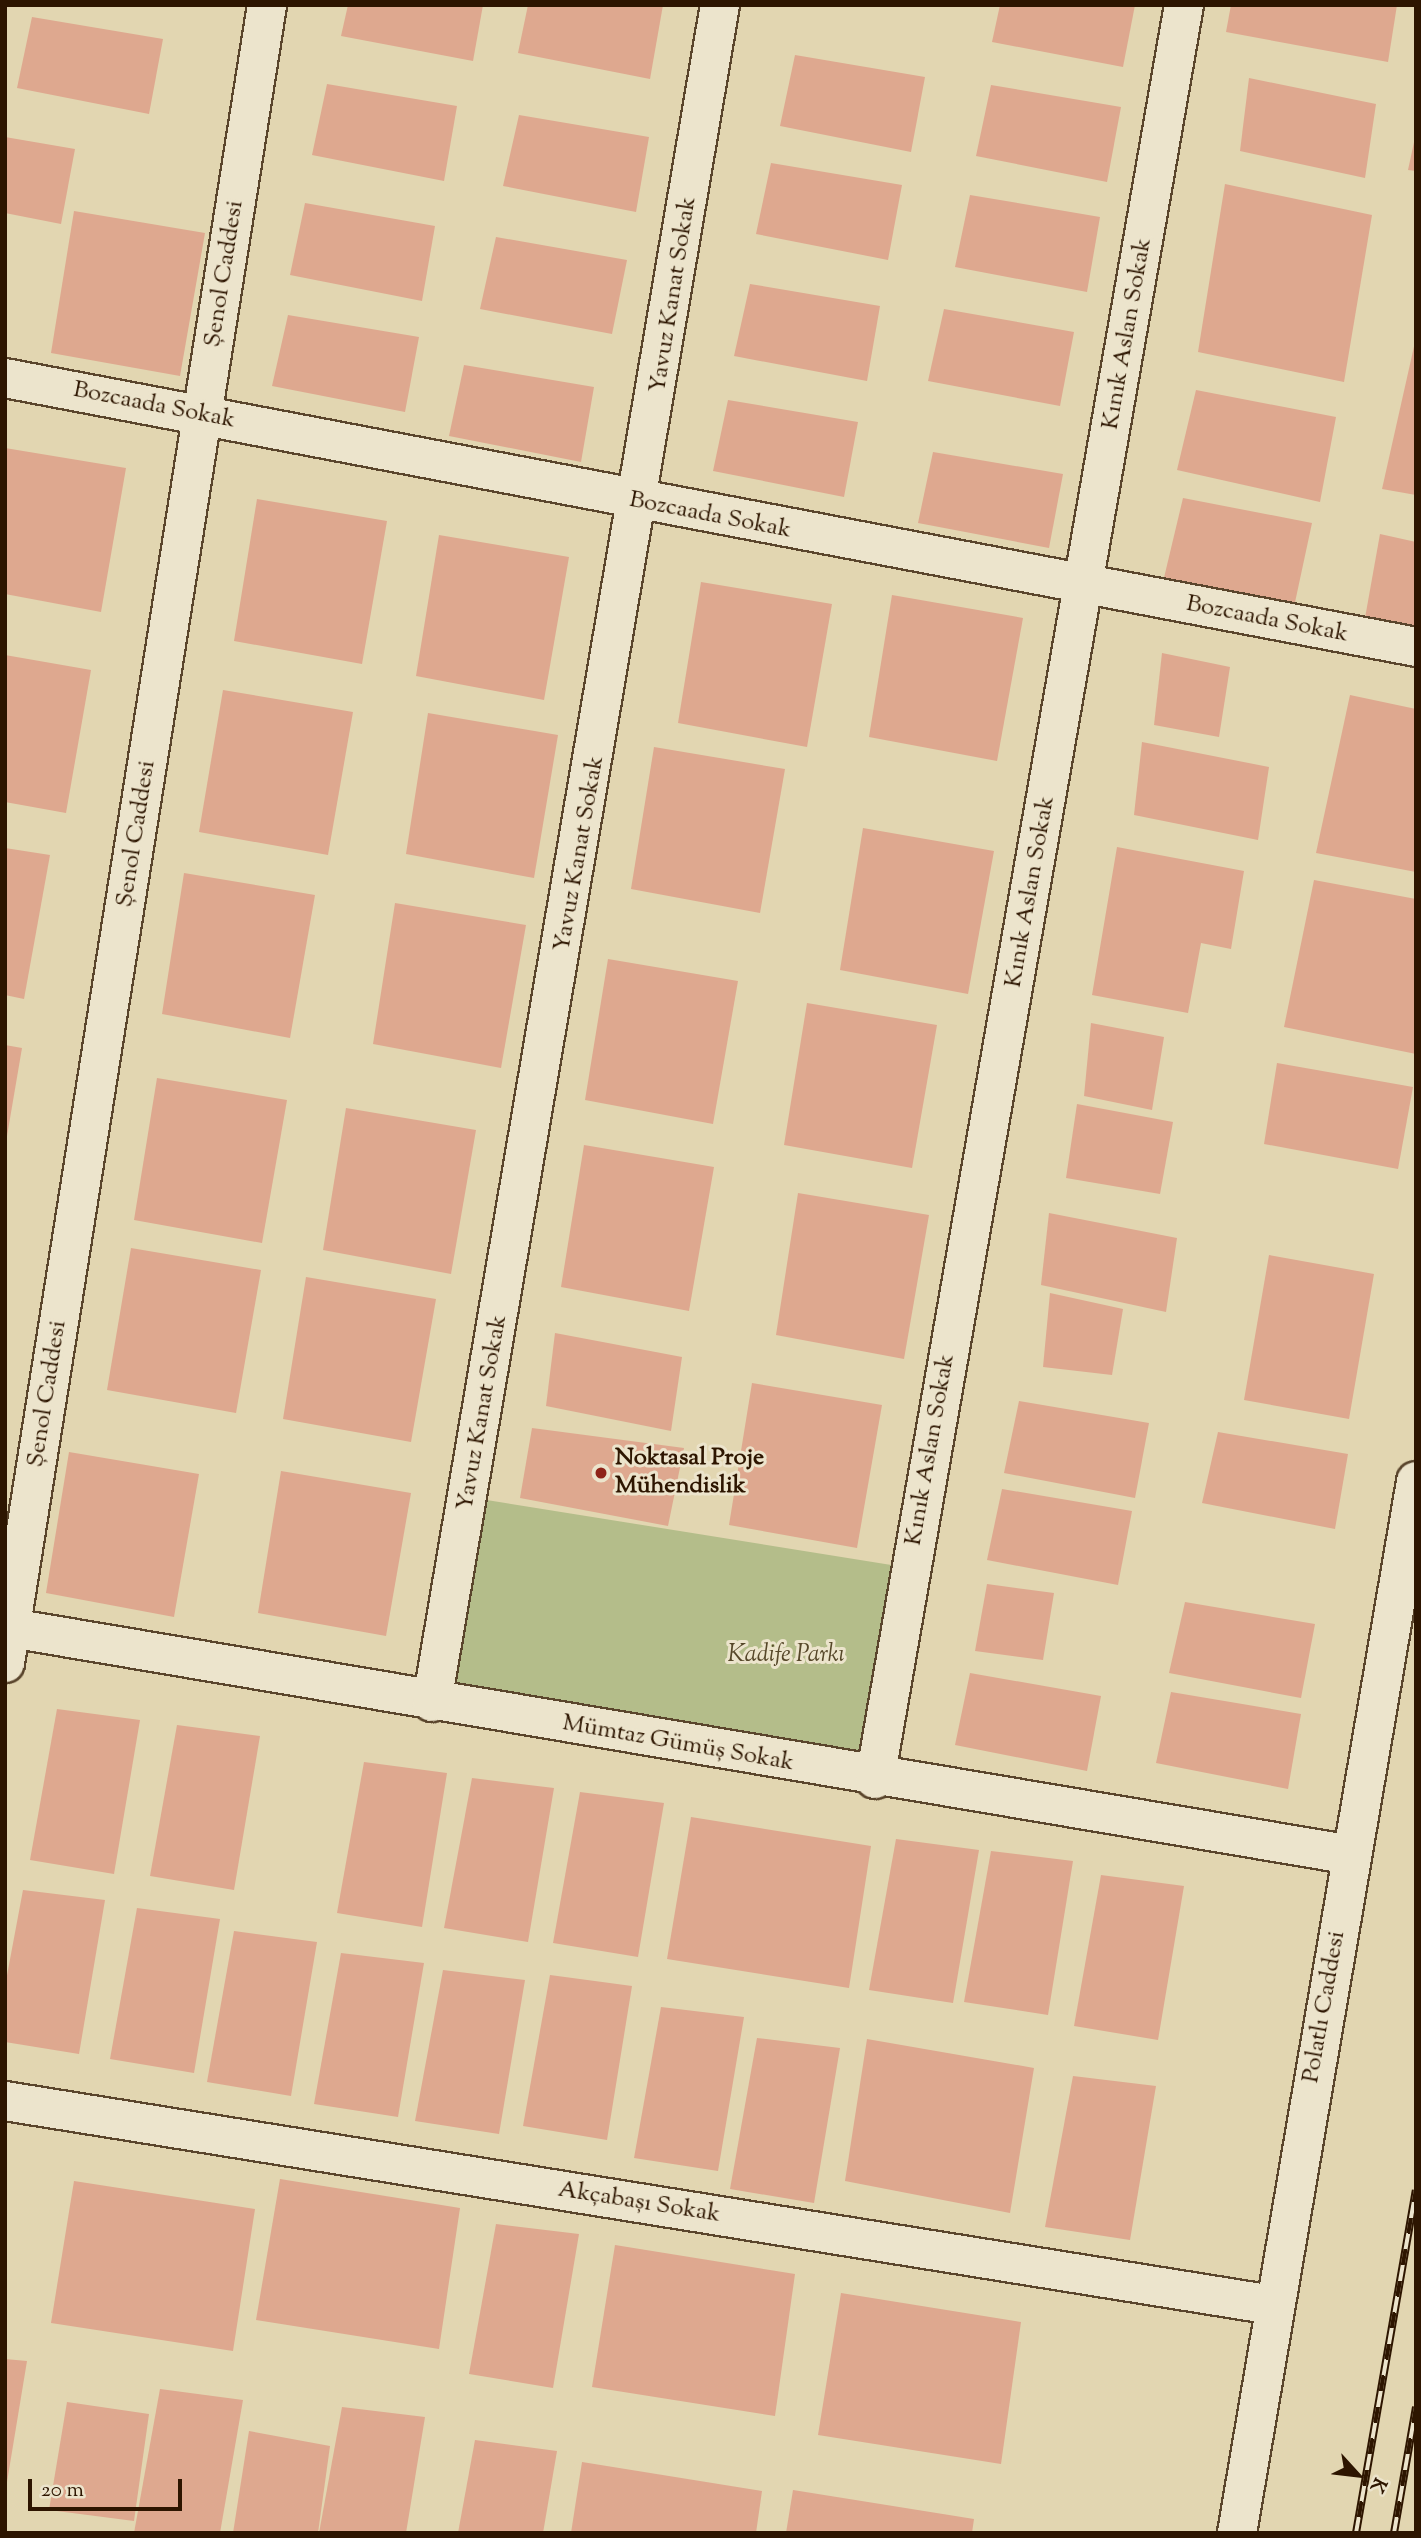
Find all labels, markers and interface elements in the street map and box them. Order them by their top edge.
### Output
street label: Yavuz Kanat Sokak [644,195,704,395]
street label: Şenol Caddesi [199,199,251,349]
street label: Kınık Aslan Sokak [1097,236,1159,432]
street label: Bozcaada Sokak [71,376,237,436]
street label: Bozcaada Sokak [627,486,793,546]
street label: Bozcaada Sokak [1184,590,1350,650]
street label: Yavuz Kanat Sokak [549,754,611,954]
street label: Şenol Caddesi [111,759,163,909]
street label: Kınık Aslan Sokak [1000,794,1062,990]
street label: Yavuz Kanat Sokak [452,1313,514,1513]
street label: Şenol Caddesi [22,1319,74,1469]
street label: Kınık Aslan Sokak [900,1352,962,1548]
place label: Noktasal Proje Mühendislik [615,1445,764,1501]
marker: Noktasal Proje Mühendislik [593,1465,609,1481]
park label: Kadife Parkı [728,1642,844,1670]
street label: Mümtaz Gümüş Sokak [560,1709,796,1779]
street label: Polatlı Caddesi [1297,1929,1353,2085]
street label: Akçabaşı Sokak [556,2176,722,2230]
north arrow [1323,2440,1393,2510]
scale bar [32,2464,186,2508]
text: K [1362,2472,1392,2497]
text: 20 m [41,2476,84,2506]

